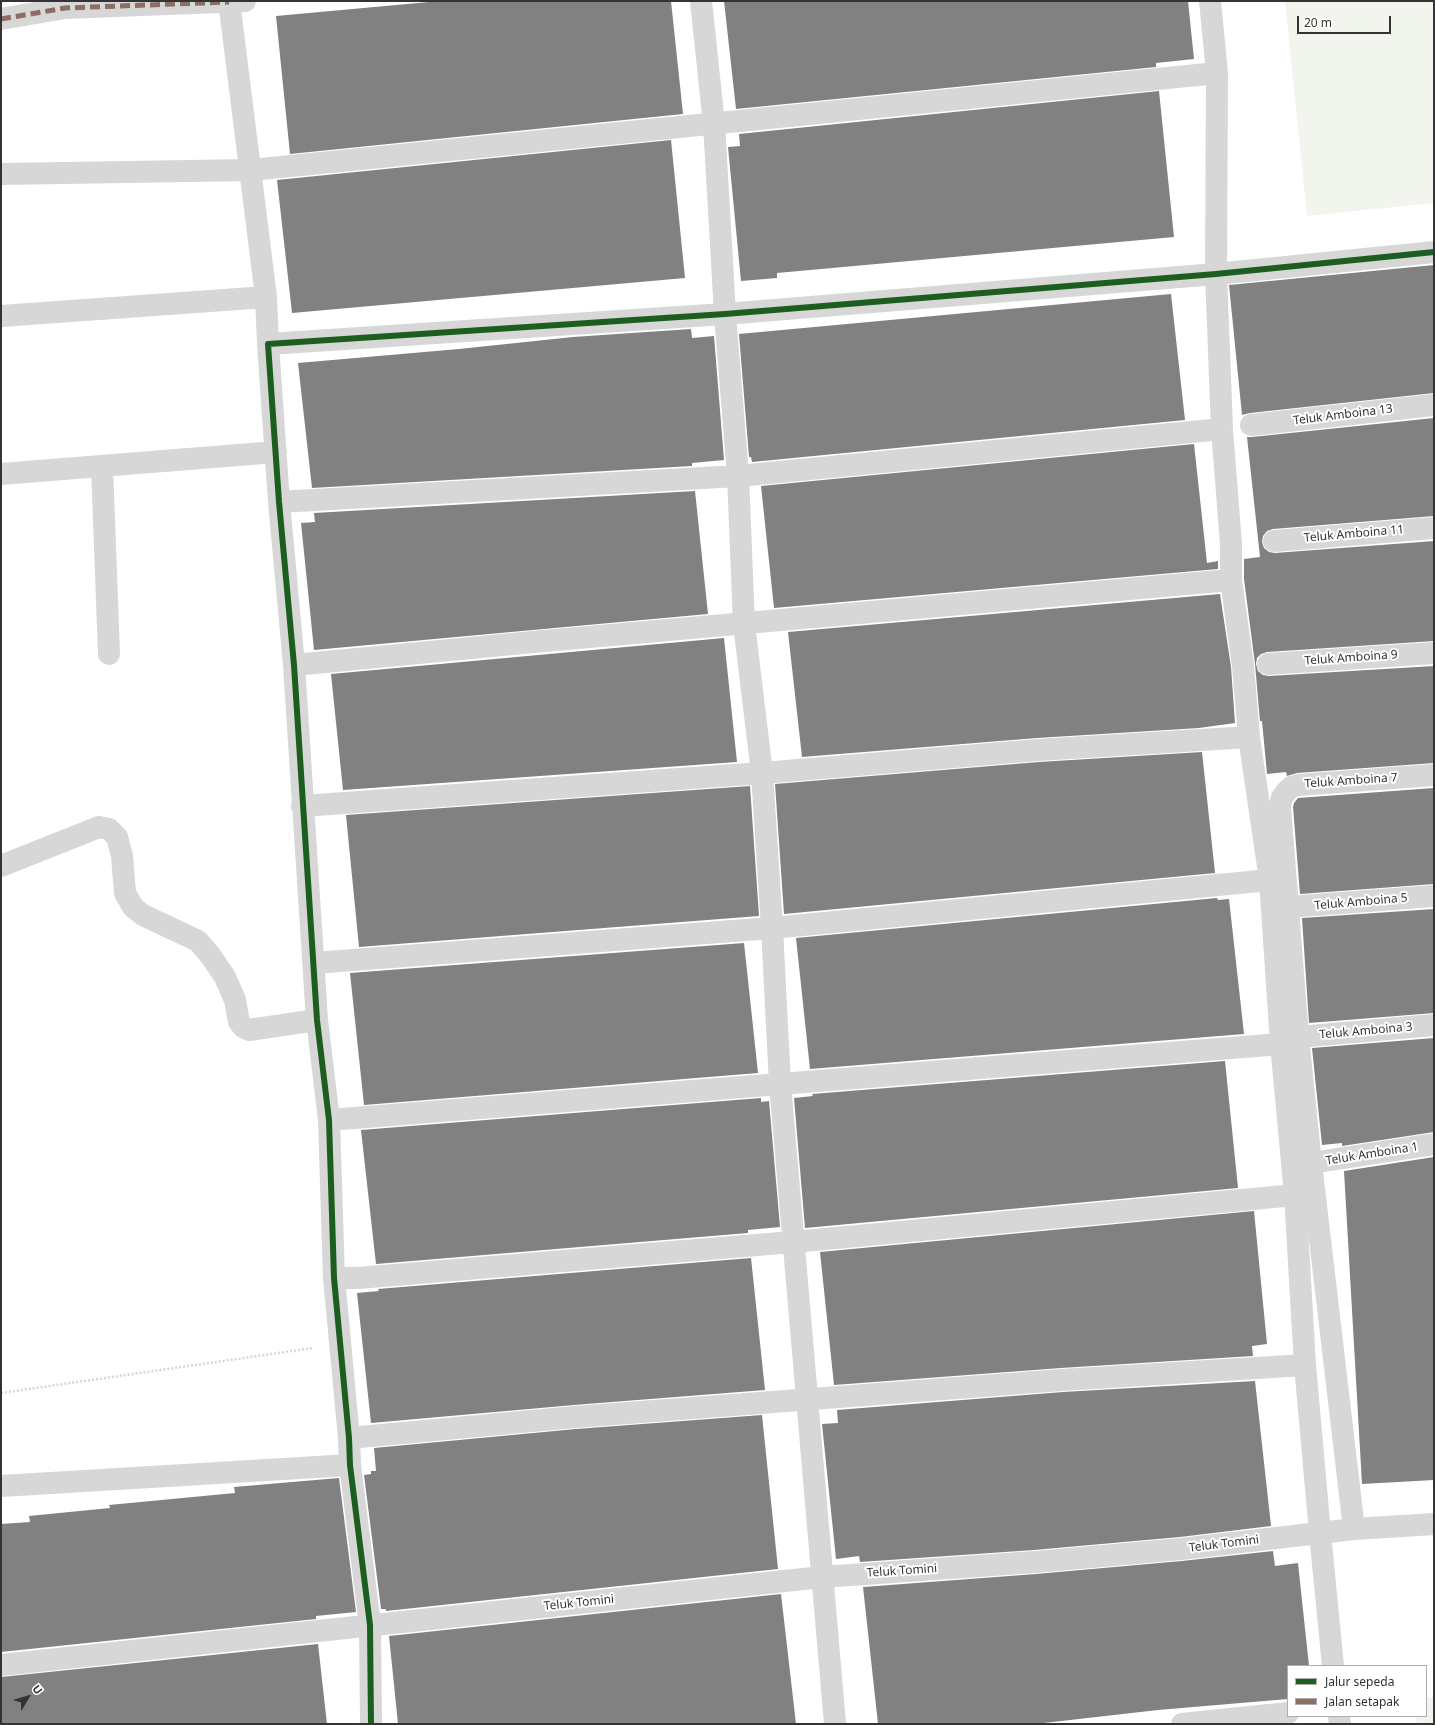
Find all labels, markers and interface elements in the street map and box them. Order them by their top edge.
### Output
scale bar [1299,8,1393,34]
text: 20 m [1304,14,1332,31]
street label: Teluk Amboina 13 [1292,402,1394,428]
street label: Teluk Amboina 11 [1303,522,1405,546]
street label: Teluk Amboina 9 [1304,648,1398,668]
street label: Teluk Amboina 7 [1304,771,1398,791]
street label: Teluk Amboina 5 [1314,891,1408,913]
street label: Teluk Amboina 3 [1319,1020,1413,1042]
street label: Teluk Amboina 1 [1325,1140,1419,1168]
street label: Teluk Tomini [1188,1533,1260,1555]
street label: Teluk Tomini [866,1561,938,1581]
street label: Teluk Tomini [543,1592,615,1614]
legend [1287,1665,1427,1717]
text: Jalur sepeda [1325,1673,1394,1690]
north arrow [8,1677,48,1717]
text: U [29,1681,46,1697]
text: Jalan setapak [1325,1693,1399,1710]

